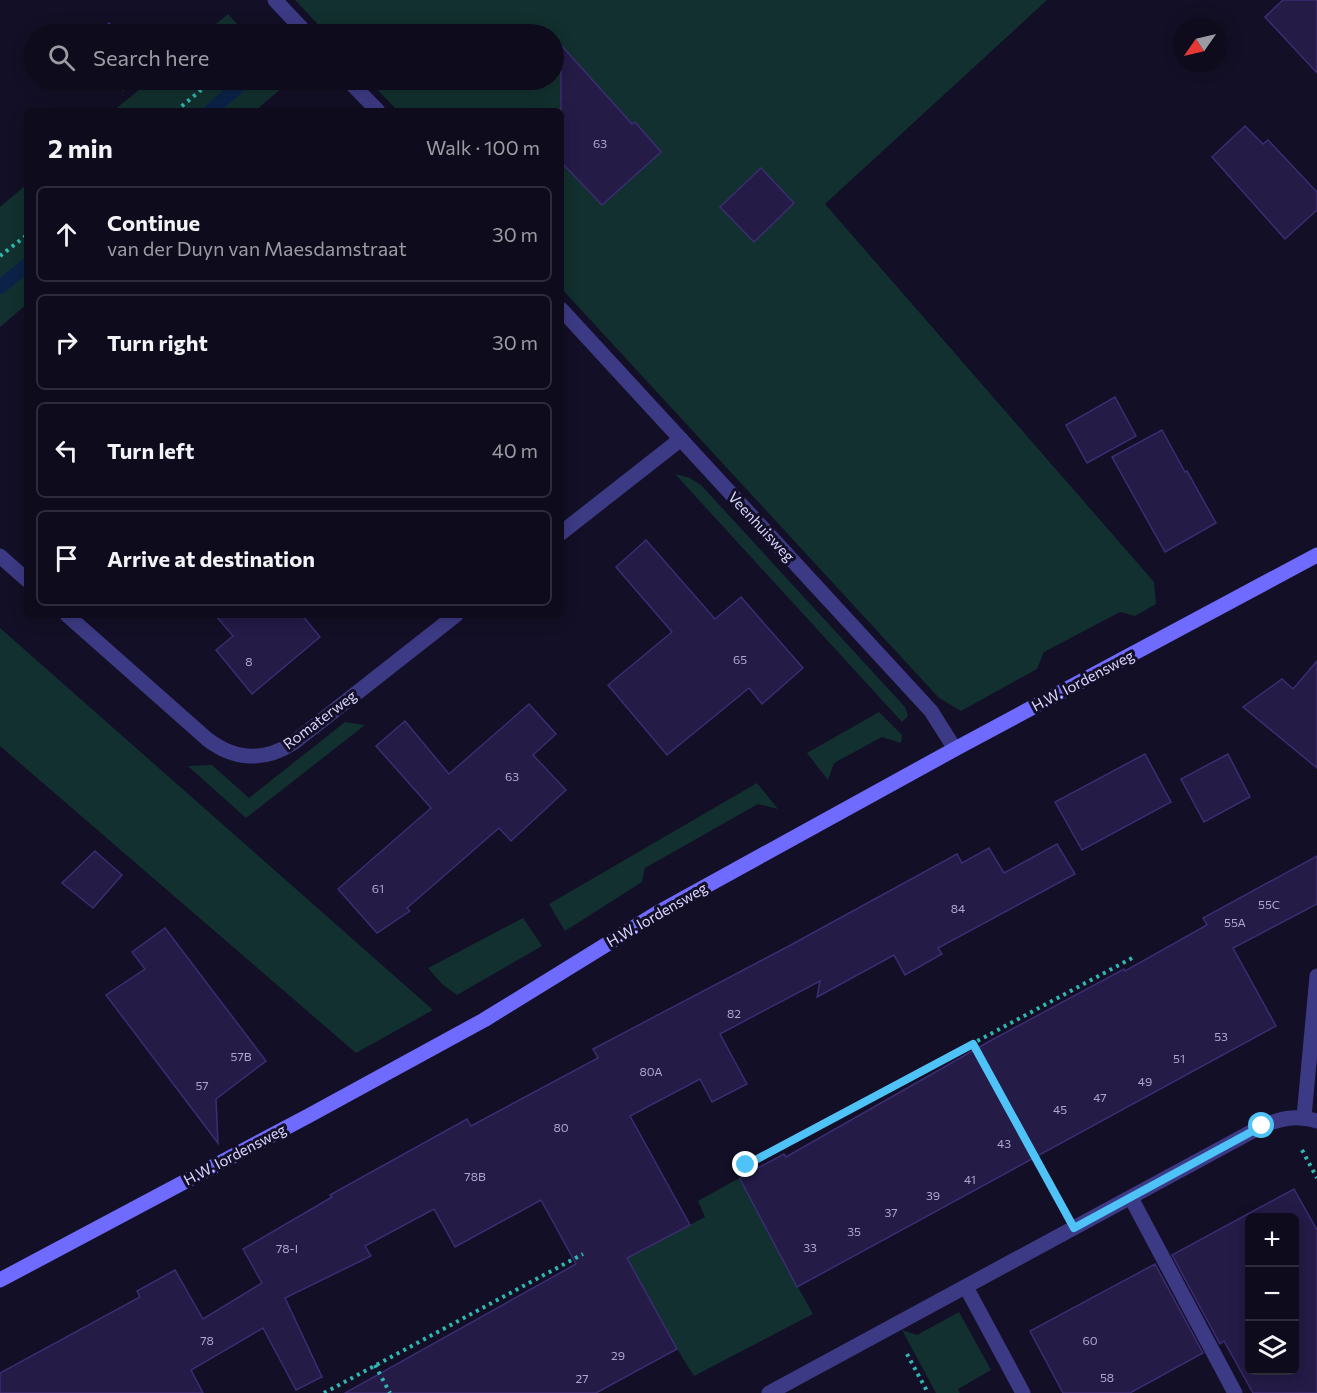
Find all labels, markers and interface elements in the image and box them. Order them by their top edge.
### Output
north arrow [1173,18,1227,72]
search box [24,24,564,90]
icon: search [45,41,78,74]
text: Search here [93,44,209,71]
text: 2 min [48,132,113,163]
text: Walk · 100 m [426,135,540,159]
house number: 63 [593,136,607,150]
text: Continue [107,209,200,236]
icon: ahead [50,218,83,251]
text: 30 m [492,222,538,246]
text: van der Duyn van Maesdamstraat [107,236,407,260]
icon: right [50,326,83,359]
text: Turn right [107,329,208,356]
text: 30 m [492,330,538,354]
icon: left [50,434,83,467]
text: Turn left [107,437,194,464]
text: 40 m [492,438,538,462]
street label: Veenhuisweg [725,488,799,565]
icon: arrive [50,542,83,575]
text: Arrive at destination [107,545,315,572]
street label: H.W. Iordensweg [1028,646,1137,715]
house number: 65 [733,652,747,666]
house number: 8 [245,654,253,668]
street label: Romaterweg [279,686,360,753]
house number: 63 [505,769,519,783]
street label: H.W. Iordensweg [603,878,710,950]
house number: 61 [372,881,384,895]
house number: 55C [1258,897,1280,911]
house number: 84 [951,901,965,915]
house number: 55A [1224,915,1246,929]
house number: 82 [727,1006,741,1020]
house number: 53 [1214,1029,1228,1043]
house number: 57B [231,1049,252,1063]
house number: 51 [1173,1051,1185,1065]
house number: 80A [639,1064,663,1078]
house number: 49 [1138,1074,1152,1088]
house number: 57 [195,1078,209,1092]
house number: 47 [1093,1090,1107,1104]
house number: 45 [1053,1102,1067,1116]
route start [1248,1112,1274,1138]
street label: H.W. Iordensweg [180,1120,289,1189]
house number: 80 [553,1120,569,1134]
house number: 43 [997,1136,1011,1150]
route end [732,1151,758,1177]
house number: 78B [464,1169,486,1183]
house number: 41 [964,1172,976,1186]
house number: 39 [926,1188,940,1202]
house number: 37 [884,1205,898,1219]
map controls [1245,1213,1299,1375]
button: + [1245,1213,1299,1267]
house number: 35 [847,1224,861,1238]
house number: 33 [803,1240,817,1254]
house number: 78-I [276,1241,298,1255]
button: − [1245,1267,1299,1321]
button: layers [1245,1321,1299,1375]
house number: 78 [200,1333,214,1347]
house number: 60 [1082,1333,1098,1347]
house number: 29 [611,1348,625,1362]
house number: 58 [1100,1370,1114,1384]
house number: 27 [576,1371,588,1385]

